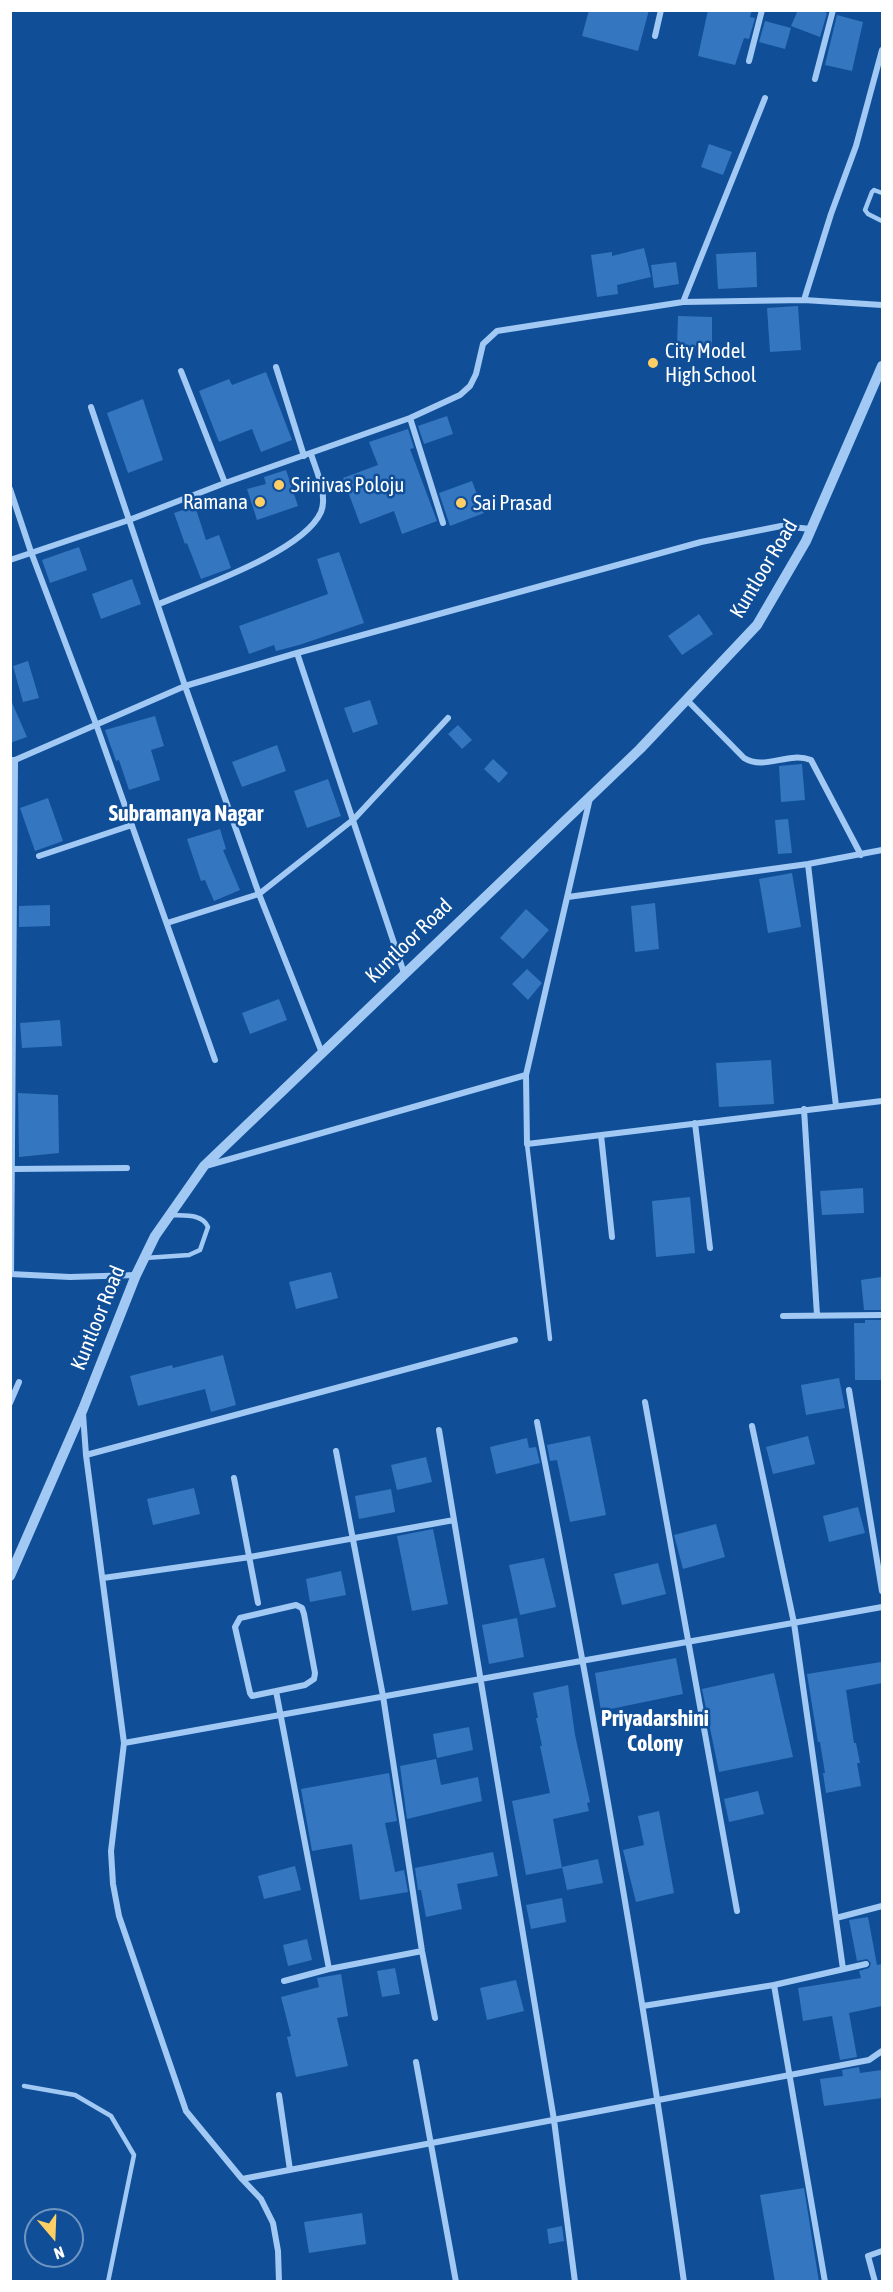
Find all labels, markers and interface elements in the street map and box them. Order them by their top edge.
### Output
place label: City Model High School [665,338,756,388]
marker: City Model High School [646,356,660,370]
place label: Srinivas Poloju [291,472,405,498]
marker: Srinivas Poloju [272,478,286,492]
place label: Ramana [183,489,248,515]
place label: Sai Prasad [473,490,552,516]
marker: Ramana [253,495,267,509]
marker: Sai Prasad [454,496,468,510]
street label: Kuntloor Road [725,515,803,623]
district label: Subramanya Nagar [109,801,263,827]
street label: Kuntloor Road [360,893,458,989]
street label: Kuntloor Road [66,1262,130,1374]
district label: Priyadarshini Colony [601,1706,709,1758]
north arrow [24,2208,84,2268]
text: N [52,2243,67,2263]

